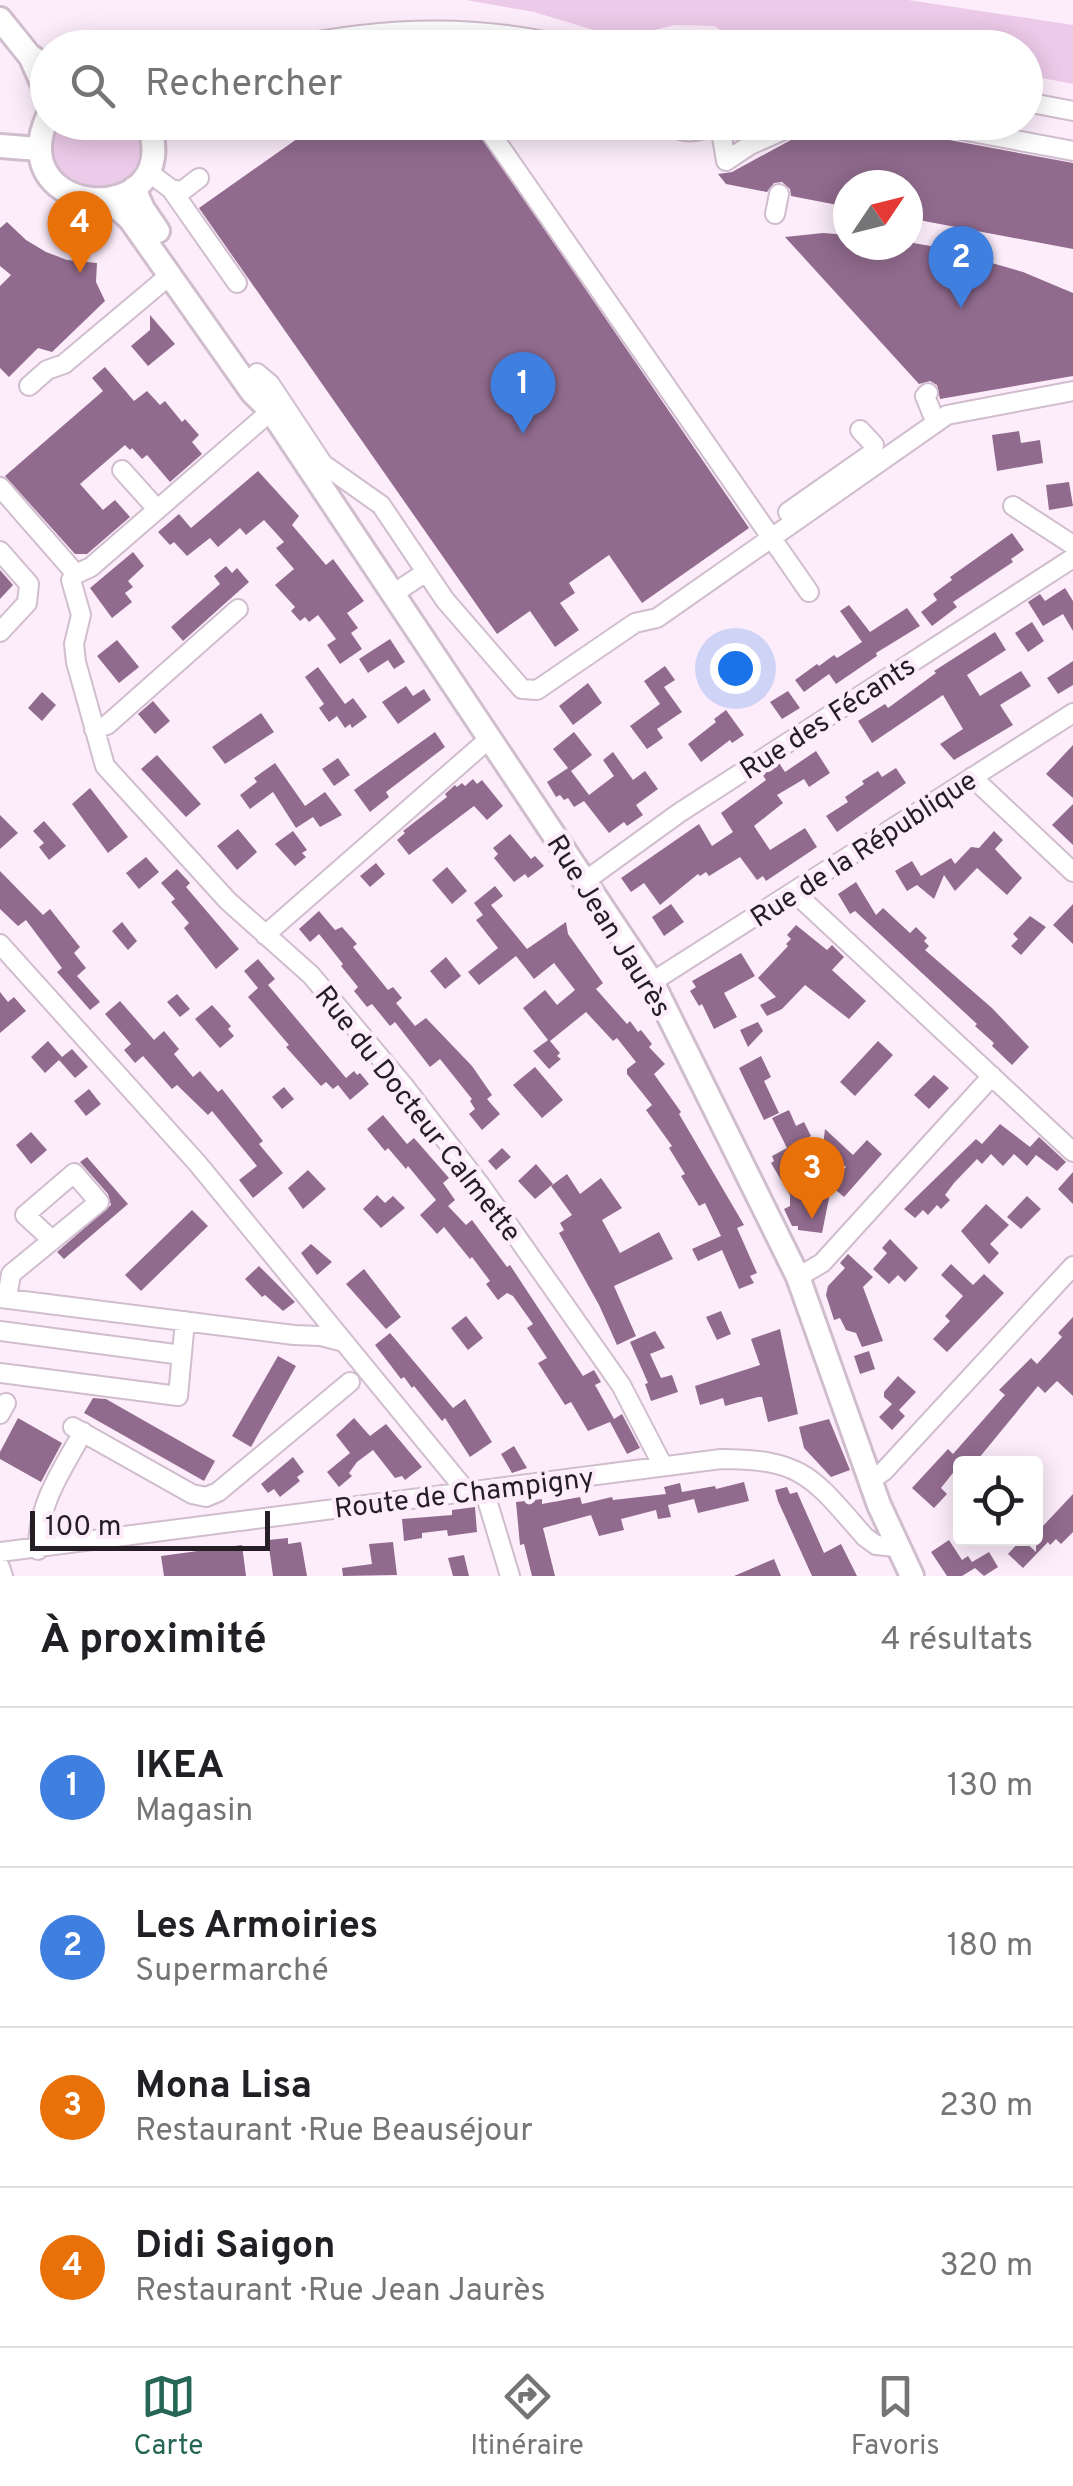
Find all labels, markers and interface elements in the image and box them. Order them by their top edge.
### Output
search box [30,30,1043,140]
icon: search [65,58,120,113]
text: Rechercher [145,61,343,110]
north arrow [833,170,923,260]
pin: 4 [48,190,112,273]
pin: 2 [928,226,994,308]
pin: 1 [490,352,556,434]
your location [710,643,761,694]
street label: Rue des Fécants [734,649,923,790]
street label: Rue de la République [745,764,985,937]
street label: Rue Jean Jaurès [537,829,678,1024]
street label: Rue du Docteur Calmette [305,979,528,1250]
pin: 3 [780,1136,844,1219]
map controls [953,1456,1043,1546]
button: locate [953,1456,1043,1546]
street label: Route de Champigny [333,1461,596,1529]
scale bar [30,1506,270,1550]
text: 100 m [45,1510,121,1546]
text: À proximité [40,1615,267,1668]
text: 4 résultats [881,1621,1033,1661]
text: IKEA [135,1743,224,1792]
text: 1 [66,1767,79,1807]
text: 130 m [947,1767,1033,1807]
text: Magasin [135,1792,253,1832]
text: Les Armoiries [135,1903,378,1952]
text: 2 [63,1927,82,1967]
text: 180 m [947,1927,1033,1967]
text: Supermarché [135,1952,329,1992]
text: Mona Lisa [135,2063,312,2112]
text: 3 [63,2087,82,2127]
text: 230 m [939,2087,1033,2127]
text: Restaurant · Rue Beauséjour [135,2112,533,2152]
text: Didi Saigon [135,2223,335,2272]
text: 4 [62,2247,83,2287]
text: 320 m [940,2247,1033,2287]
text: Restaurant · Rue Jean Jaurès [135,2272,546,2312]
tab: Carte [133,2369,203,2465]
tab: Itinéraire [470,2369,584,2465]
tab: Favoris [851,2369,940,2465]

